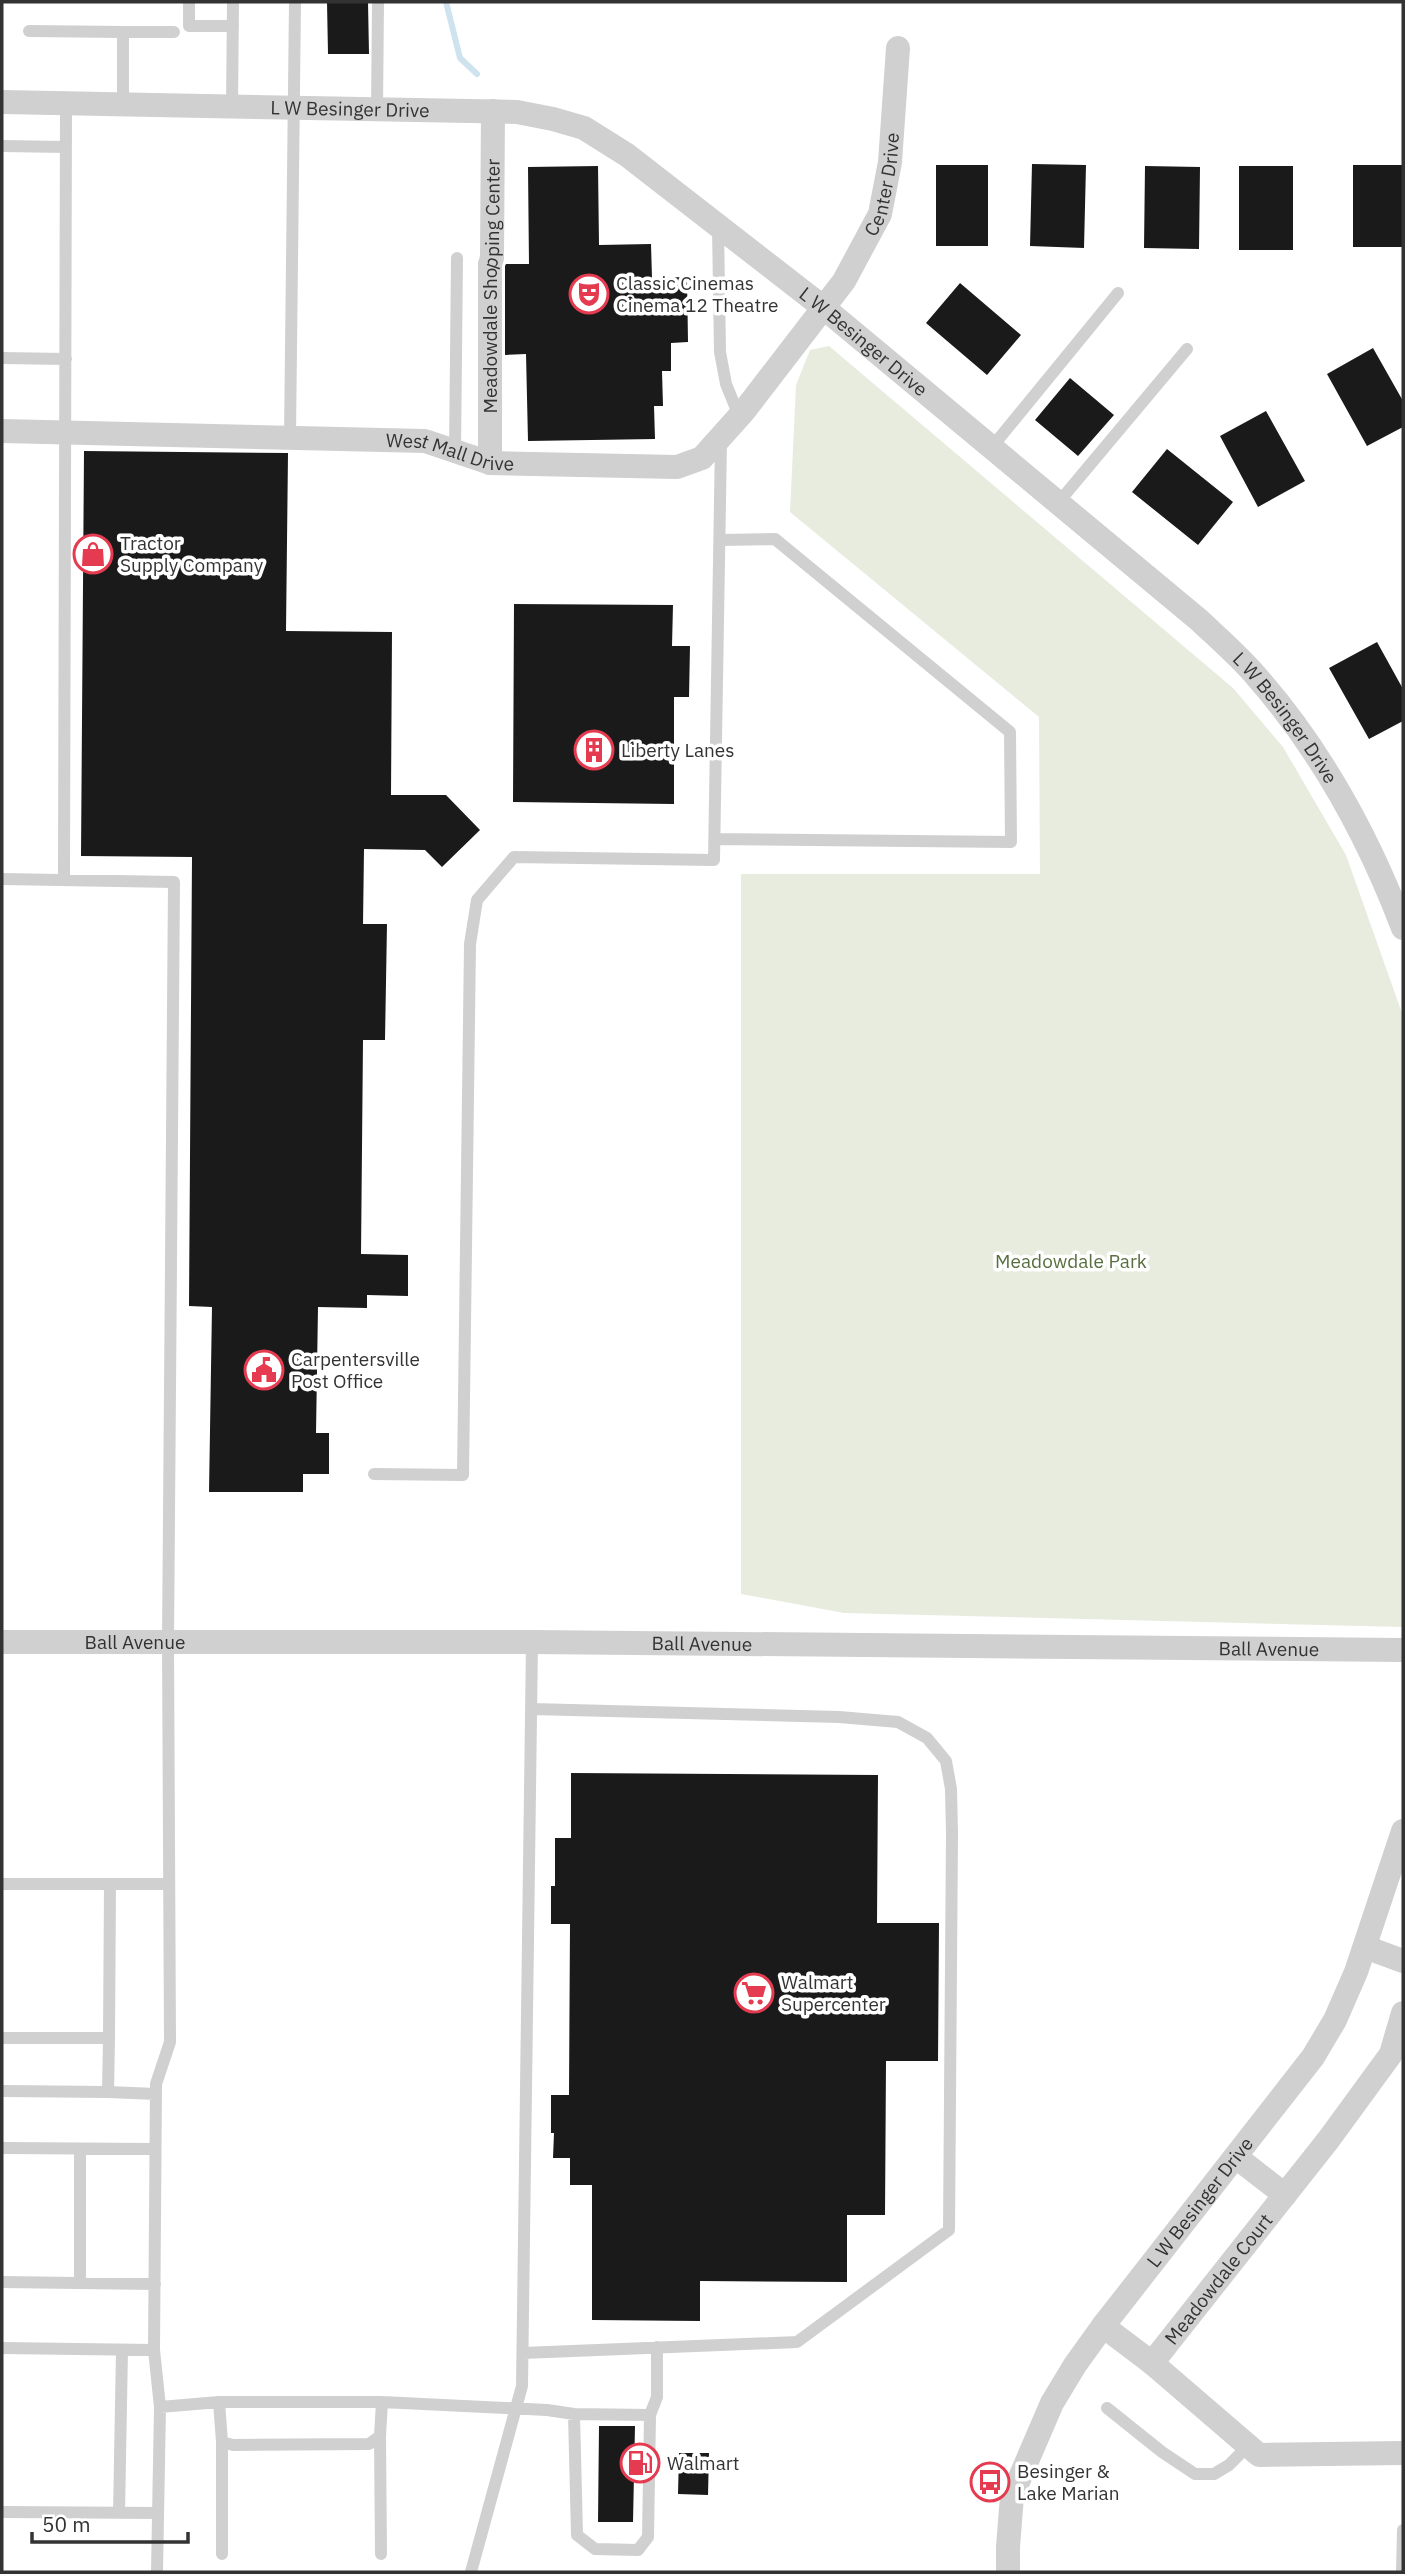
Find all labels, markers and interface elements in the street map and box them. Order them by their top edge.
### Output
street label: L W Besinger Drive [270,95,430,122]
street label: Center Drive [858,132,904,240]
street label: Meadowdale Shopping Center [477,159,505,414]
place label: Classic Cinemas Cinema 12 Theatre [616,271,779,317]
theatre icon: Classic Cinemas Cinema 12 Theatre [568,273,610,315]
street label: L W Besinger Drive [795,281,933,401]
street label: West Mall Drive [386,428,514,476]
place label: Tractor Supply Company [120,531,264,577]
shop icon: Tractor Supply Company [72,533,114,575]
street label: L W Besinger Drive [1228,647,1343,788]
building icon: Liberty Lanes [573,729,615,771]
place label: Liberty Lanes [621,738,735,762]
park label: Meadowdale Park [995,1249,1147,1273]
place label: Carpentersville Post Office [291,1347,420,1393]
public building icon: Carpentersville Post Office [243,1349,285,1391]
street label: Ball Avenue [85,1630,185,1654]
street label: Ball Avenue [651,1631,752,1656]
street label: Ball Avenue [1218,1636,1319,1661]
place label: Walmart Supercenter [781,1970,886,2016]
supermarket icon: Walmart Supercenter [733,1972,775,2014]
street label: L W Besinger Drive [1141,2132,1258,2272]
street label: Meadowdale Court [1159,2209,1277,2349]
fuel station icon: Walmart [619,2442,661,2484]
place label: Walmart [667,2451,740,2475]
place label: Besinger & Lake Marian [1017,2459,1120,2505]
bus stop icon: Besinger & Lake Marian [969,2461,1011,2503]
scale bar [32,2500,187,2544]
text: 50 m [42,2510,91,2538]

